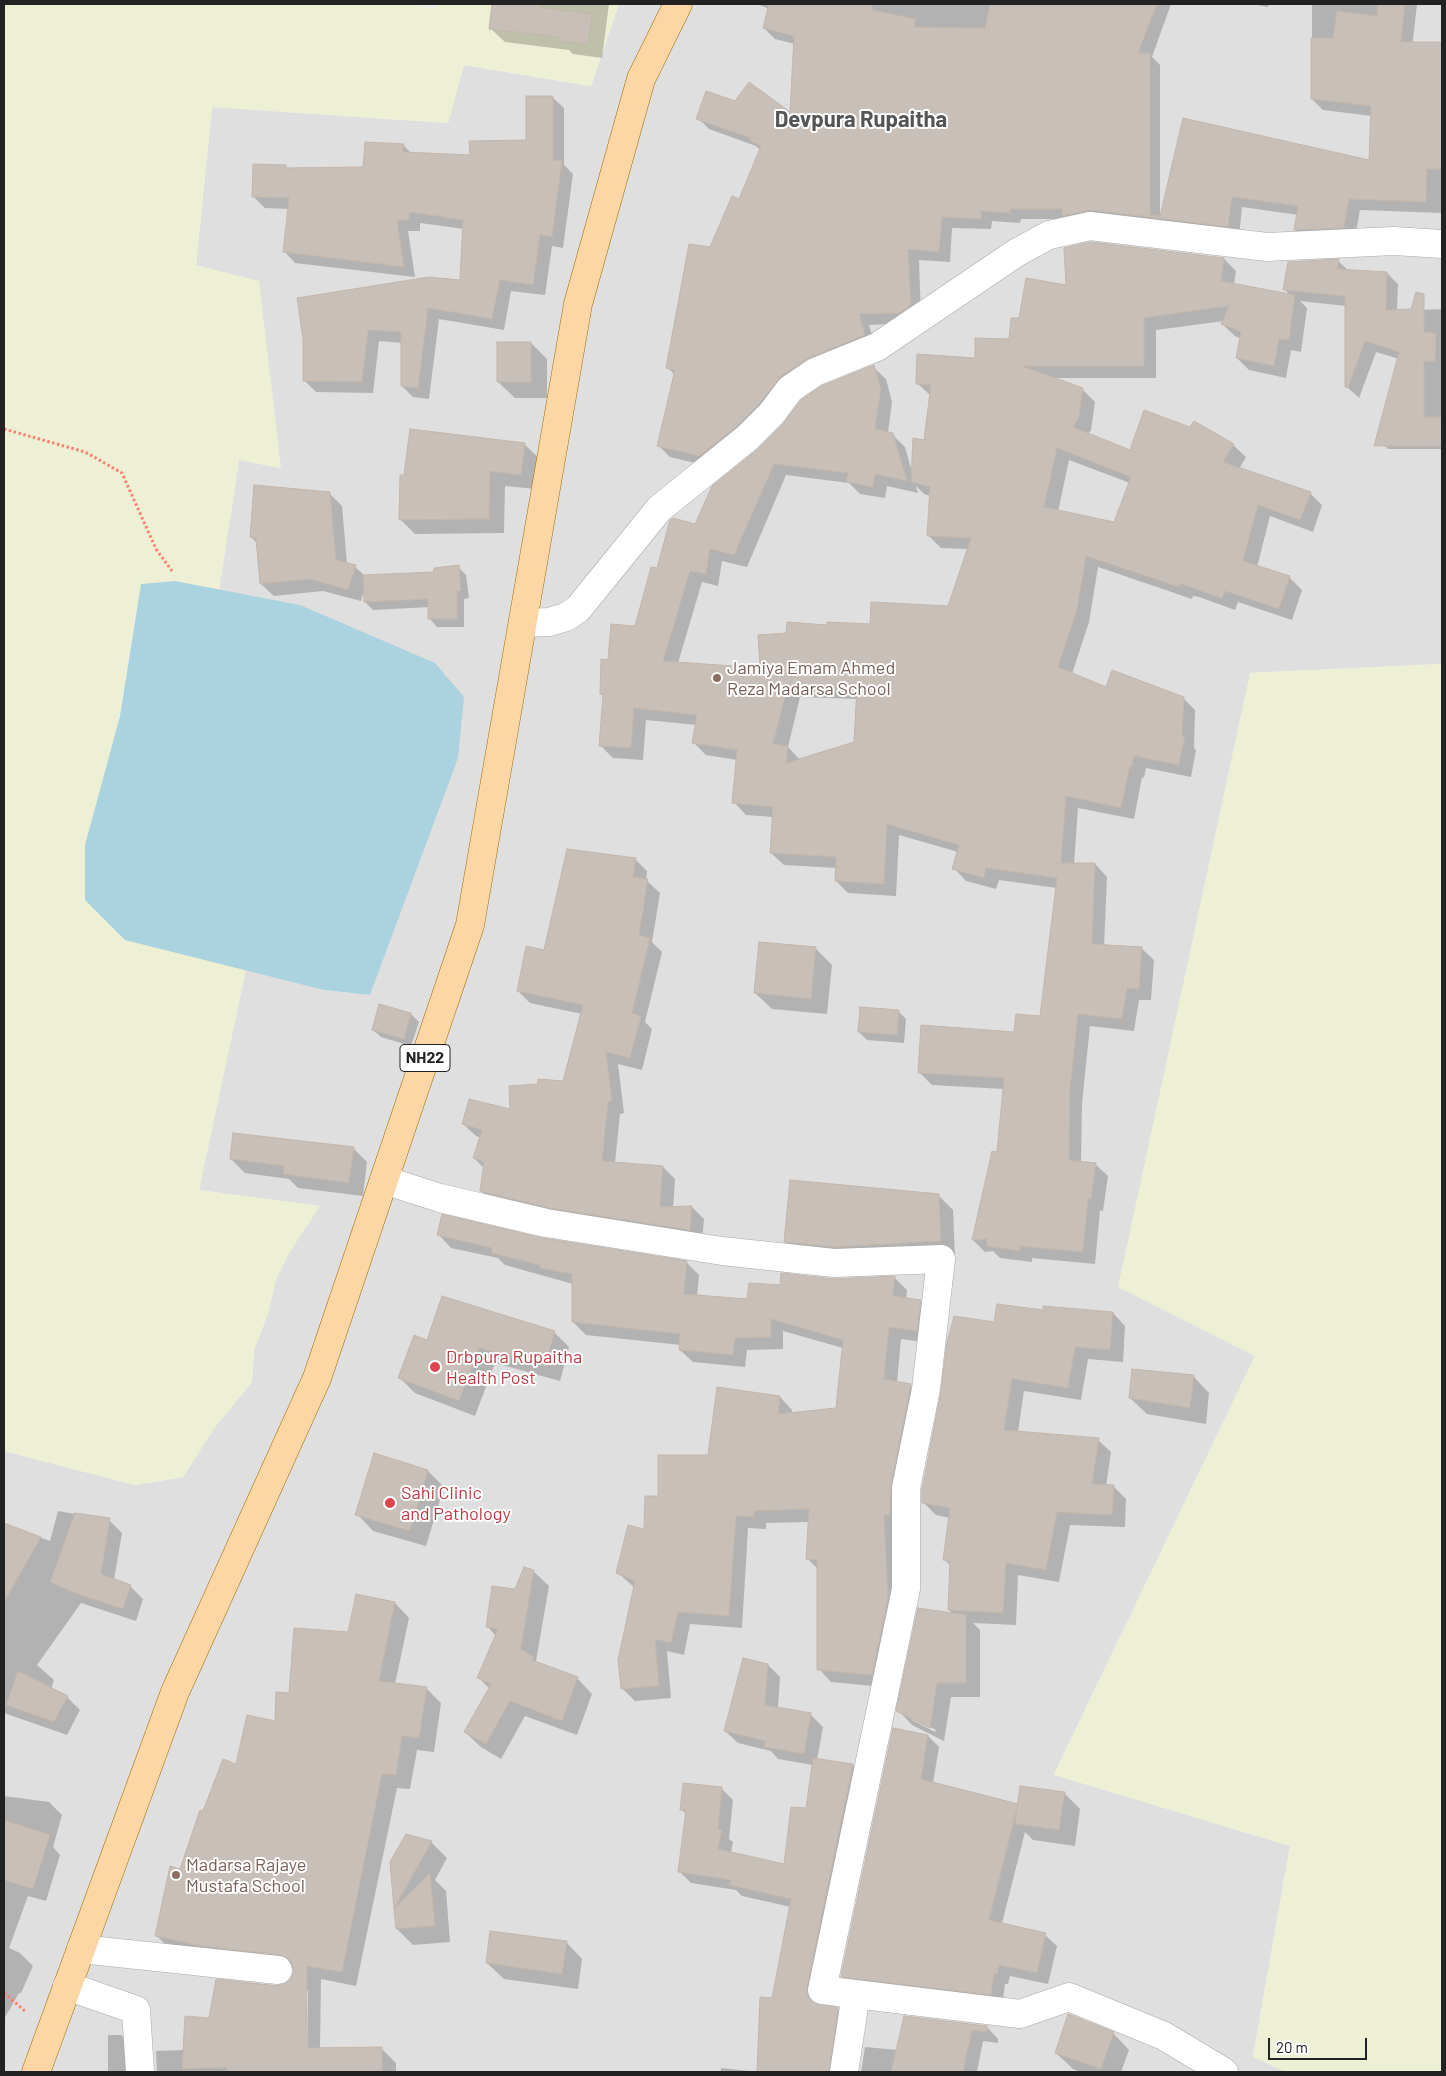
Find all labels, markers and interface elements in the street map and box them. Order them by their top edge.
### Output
district label: Devpura Rupaitha [775,107,947,133]
place label: Jamiya Emam Ahmed Reza Madarsa School [727,657,895,700]
marker: Jamiya Emam Ahmed Reza Madarsa School [711,672,723,684]
road number: NH22 [400,1044,450,1072]
place label: Drbpura Rupaitha Health Post [446,1346,582,1388]
marker: Drbpura Rupaitha Health Post [428,1360,442,1374]
place label: Sahi Clinic and Pathology [401,1482,511,1525]
marker: Sahi Clinic and Pathology [383,1496,397,1510]
place label: Madarsa Rajaye Mustafa School [186,1854,306,1896]
marker: Madarsa Rajaye Mustafa School [170,1869,182,1881]
scale bar [1271,2028,1370,2060]
text: 20 m [1276,2038,1308,2056]

